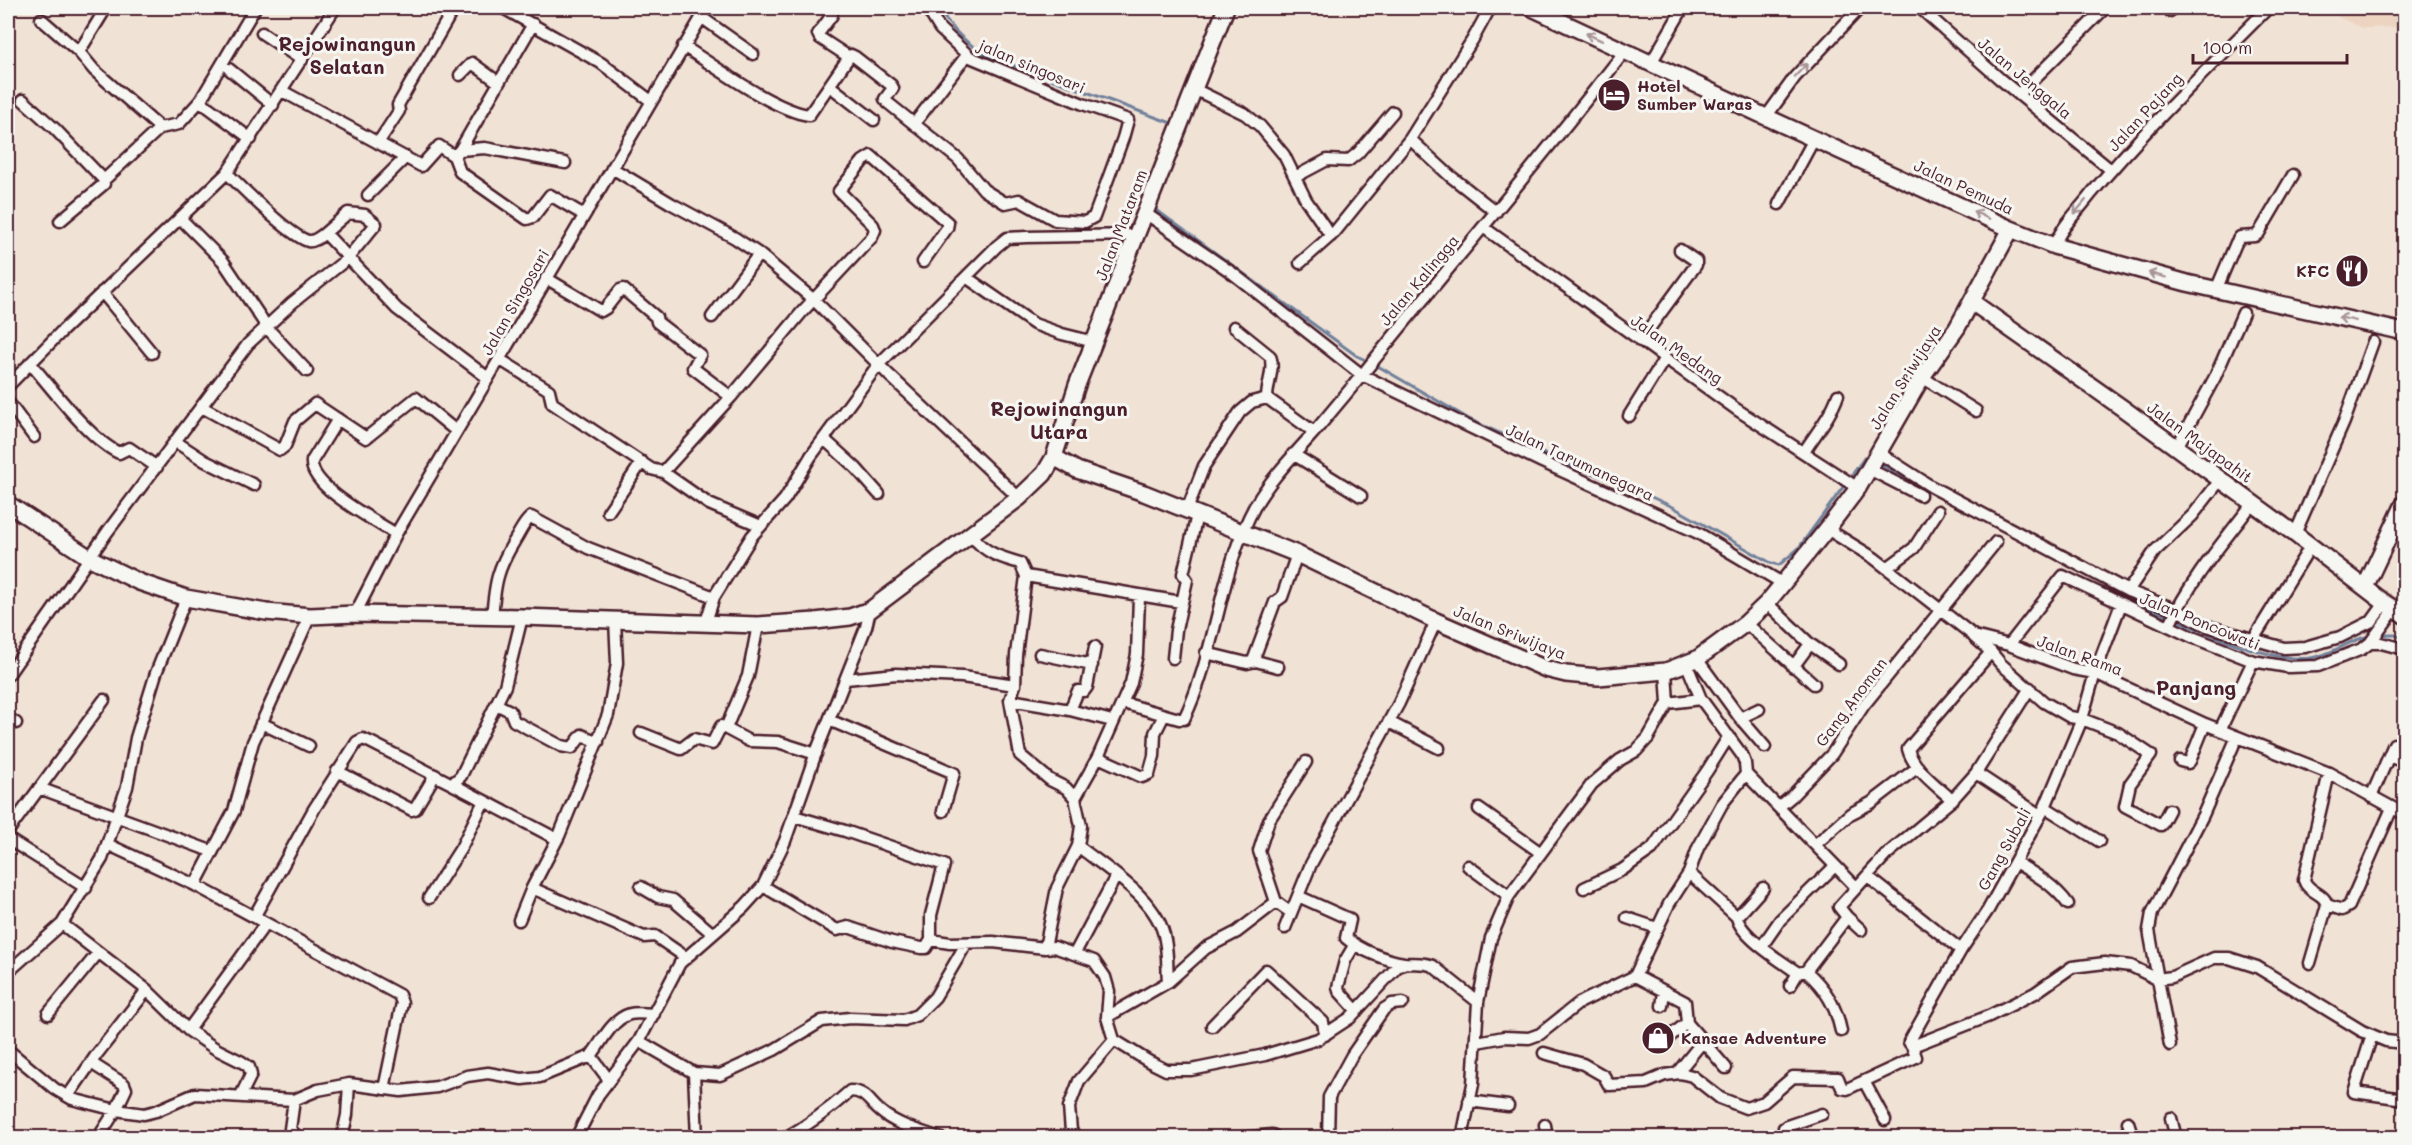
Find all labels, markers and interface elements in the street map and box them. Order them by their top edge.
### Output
scale bar [2193,27,2348,65]
district label: Rejowinangun Selatan [278,30,416,79]
one-way arrow [1585,30,1603,42]
street label: Jalan Jenggala [1974,32,2077,123]
street label: jalan singosari [974,33,1089,98]
text: 100 m [2202,35,2252,59]
one-way arrow [1794,63,1808,78]
street label: Jalan Pajang [2103,68,2186,155]
place label: Hotel Sumber Waras [1637,75,1752,114]
hotel icon: Hotel Sumber Waras [1596,77,1632,113]
street label: Jalan Pemuda [1911,154,2018,219]
street label: Jalan Mataram [1090,166,1151,283]
one-way arrow [2074,199,2087,215]
one-way arrow [1972,209,1990,220]
street label: Jalan Kalingga [1374,230,1463,330]
street label: Jalan Singosari [476,245,553,359]
restaurant icon: KFC [2334,253,2370,289]
place label: KFC [2296,260,2329,281]
one-way arrow [2148,269,2167,280]
street label: Jalan Medang [1627,309,1727,388]
one-way arrow [2338,313,2358,324]
street label: Jalan Sriwijaya [1864,320,1945,433]
district label: Rejowinangun Utara [990,395,1128,444]
street label: Jalan Majapahit [2143,396,2257,487]
street label: Jalan Tarumanegara [1503,418,1658,505]
street label: Jalan Poncowati [2137,587,2263,654]
street label: Jalan Sriwijaya [1451,599,1570,664]
street label: Jalan Rama [2034,629,2126,680]
street label: Gang Anoman [1810,653,1891,750]
district label: Panjang [2156,674,2236,700]
street label: Gang Subali [1972,803,2035,894]
shop icon: Kansae Adventure [1640,1020,1676,1056]
place label: Kansae Adventure [1681,1027,1827,1048]

